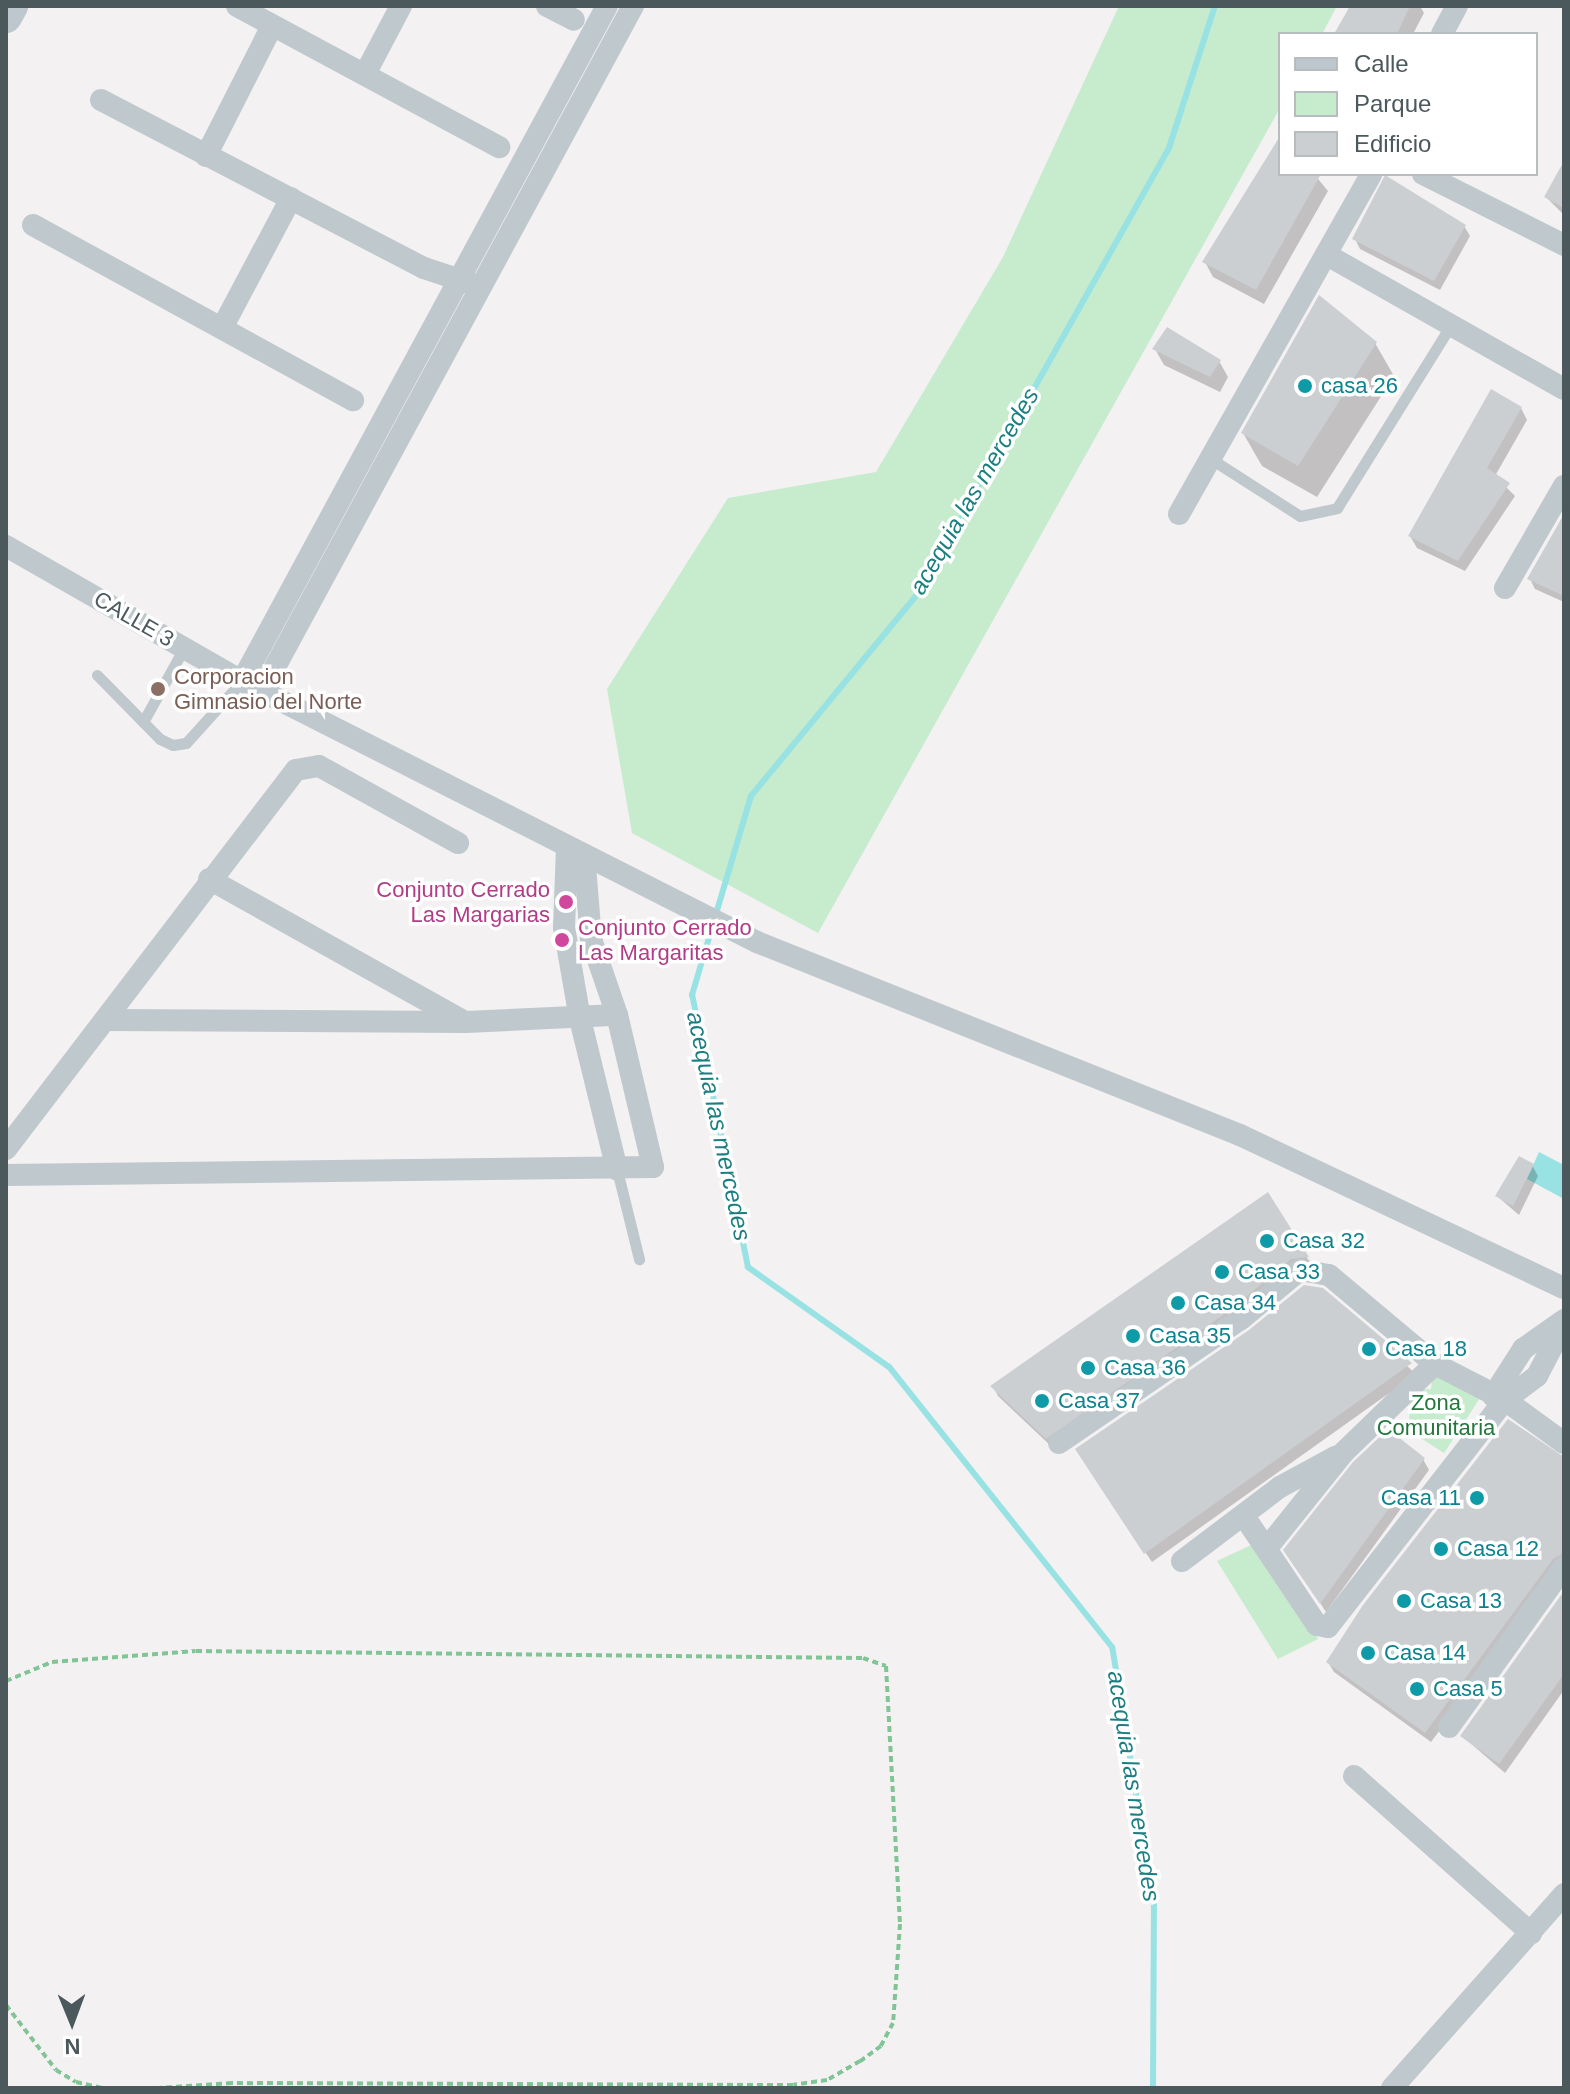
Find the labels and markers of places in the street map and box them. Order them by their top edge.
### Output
place label: casa 26 [1321,373,1398,399]
marker: casa 26 [1296,377,1314,395]
place label: Corporacion Gimnasio del Norte [174,663,362,714]
marker: Corporacion Gimnasio del Norte [149,680,167,698]
place label: Conjunto Cerrado Las Margarias [376,876,550,928]
marker: Conjunto Cerrado Las Margarias [557,893,575,911]
place label: Conjunto Cerrado Las Margaritas [578,914,752,966]
marker: Conjunto Cerrado Las Margaritas [553,931,571,949]
place label: Casa 32 [1283,1228,1365,1254]
marker: Casa 32 [1258,1232,1276,1250]
place label: Casa 33 [1238,1259,1320,1285]
marker: Casa 33 [1213,1263,1231,1281]
place label: Casa 34 [1194,1290,1276,1316]
marker: Casa 34 [1169,1294,1187,1312]
place label: Casa 35 [1149,1323,1231,1349]
marker: Casa 35 [1124,1327,1142,1345]
place label: Casa 18 [1385,1336,1467,1362]
marker: Casa 18 [1360,1340,1378,1358]
place label: Casa 36 [1104,1355,1186,1381]
marker: Casa 36 [1079,1359,1097,1377]
place label: Casa 37 [1058,1388,1140,1414]
marker: Casa 37 [1033,1392,1051,1410]
place label: Casa 11 [1381,1485,1461,1511]
marker: Casa 11 [1468,1489,1486,1507]
place label: Casa 12 [1457,1536,1539,1562]
marker: Casa 12 [1432,1540,1450,1558]
place label: Casa 13 [1420,1588,1502,1614]
marker: Casa 13 [1395,1592,1413,1610]
place label: Casa 14 [1384,1640,1466,1666]
marker: Casa 14 [1359,1644,1377,1662]
place label: Casa 5 [1433,1676,1503,1702]
marker: Casa 5 [1408,1680,1426,1698]

